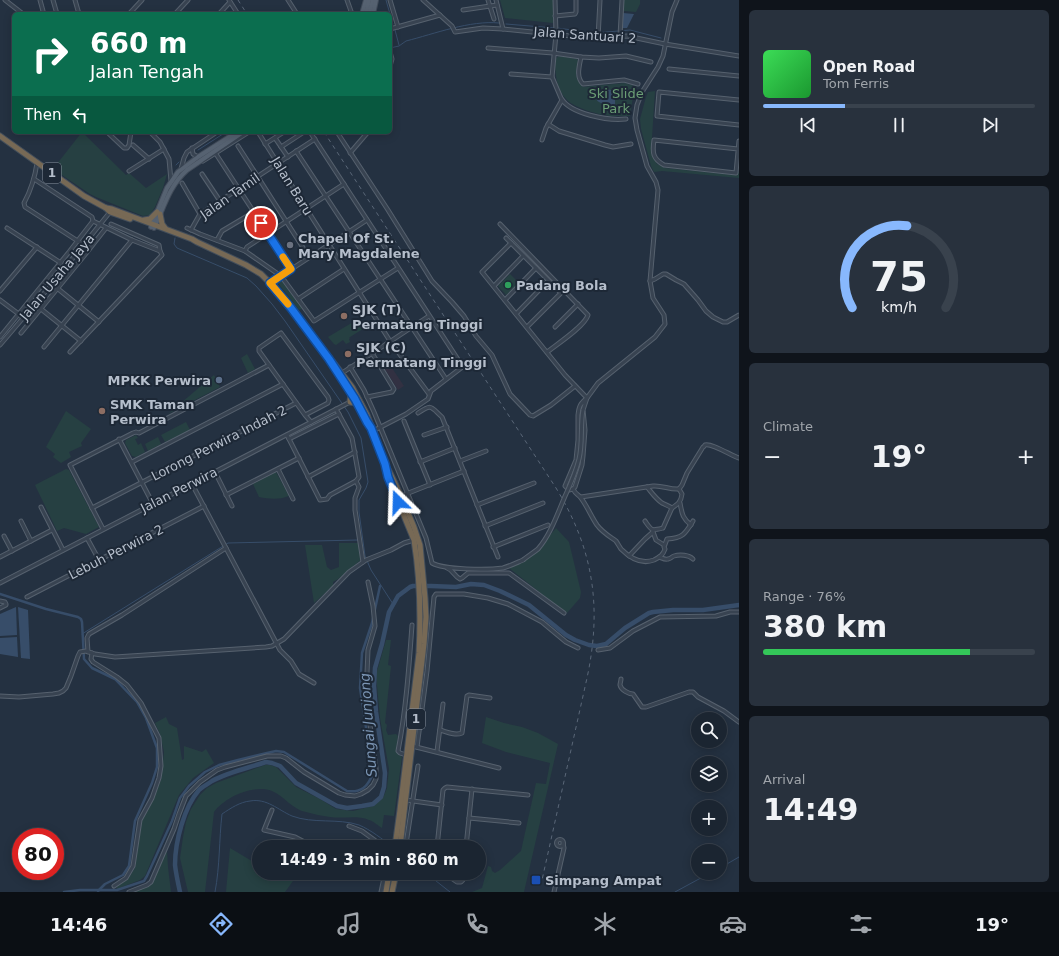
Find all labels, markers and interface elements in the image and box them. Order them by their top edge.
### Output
street label: Jalan Santuari 2 [532,24,637,46]
text: 660 m [90,27,187,60]
icon: right [24,28,76,80]
text: Open Road [823,58,915,76]
text: Jalan Tengah [90,61,204,82]
text: Tom Ferris [823,76,889,91]
park label: Ski Slide Park [588,86,644,116]
icon: left [69,104,91,126]
text: Then [24,106,61,124]
icon: previous [797,114,819,136]
icon: pause [888,114,910,136]
icon: next [979,114,1001,136]
street label: Jalan Baru [268,153,316,218]
road number: 1 [43,163,61,183]
street label: Jalan Tamil [196,170,263,223]
pin [244,206,278,240]
icon: arrive [250,212,272,234]
street label: Jalan Usaha Jaya [16,231,97,324]
place label: Chapel Of St. Mary Magdalene [298,231,420,261]
marker: Chapel Of St. Mary Magdalene [285,240,295,250]
text: 75 [870,251,928,300]
place label: Padang Bola [516,278,607,293]
marker: Padang Bola [503,280,513,290]
text: km/h [881,298,917,314]
place label: SJK (T) Permatang Tinggi [352,302,483,332]
marker: SJK (T) Permatang Tinggi [339,311,349,321]
place label: SJK (C) Permatang Tinggi [356,340,487,370]
marker: SJK (C) Permatang Tinggi [343,349,353,359]
place label: MPKK Perwira [107,373,211,388]
marker: MPKK Perwira [214,375,224,385]
place label: SMK Taman Perwira [110,397,194,427]
street label: Lorong Perwira Indah 2 [149,402,289,484]
marker: SMK Taman Perwira [97,406,107,416]
text: Climate [763,419,813,434]
text: 19° [871,439,927,474]
text: − [763,444,781,469]
text: + [1017,444,1035,469]
street label: Jalan Perwira [137,464,220,516]
position arrow [377,481,419,523]
street label: Lebuh Perwira 2 [66,522,166,582]
text: Range · 76% [763,589,846,604]
text: 380 km [763,609,887,644]
water label: Sungai Junjong [356,672,380,778]
road number: 1 [407,709,425,729]
map controls [691,712,727,880]
button: search [691,712,727,748]
button: layers [691,756,727,792]
text: Arrival [763,772,805,787]
text: 14:49 [763,792,859,827]
button: + [691,800,727,836]
speed limit sign: 80 [12,828,64,880]
button: − [691,844,727,880]
text: 14:49 · 3 min · 860 m [279,851,459,869]
place label: Simpang Ampat [545,873,661,888]
marker: Simpang Ampat [530,874,542,886]
icon: directions [207,910,235,938]
icon: music [335,910,363,938]
icon: phone [463,910,491,938]
icon: climate [591,910,619,938]
icon: car [719,910,747,938]
icon: filters [847,910,875,938]
text: 14:46 [50,914,107,935]
text: 19° [975,914,1009,935]

